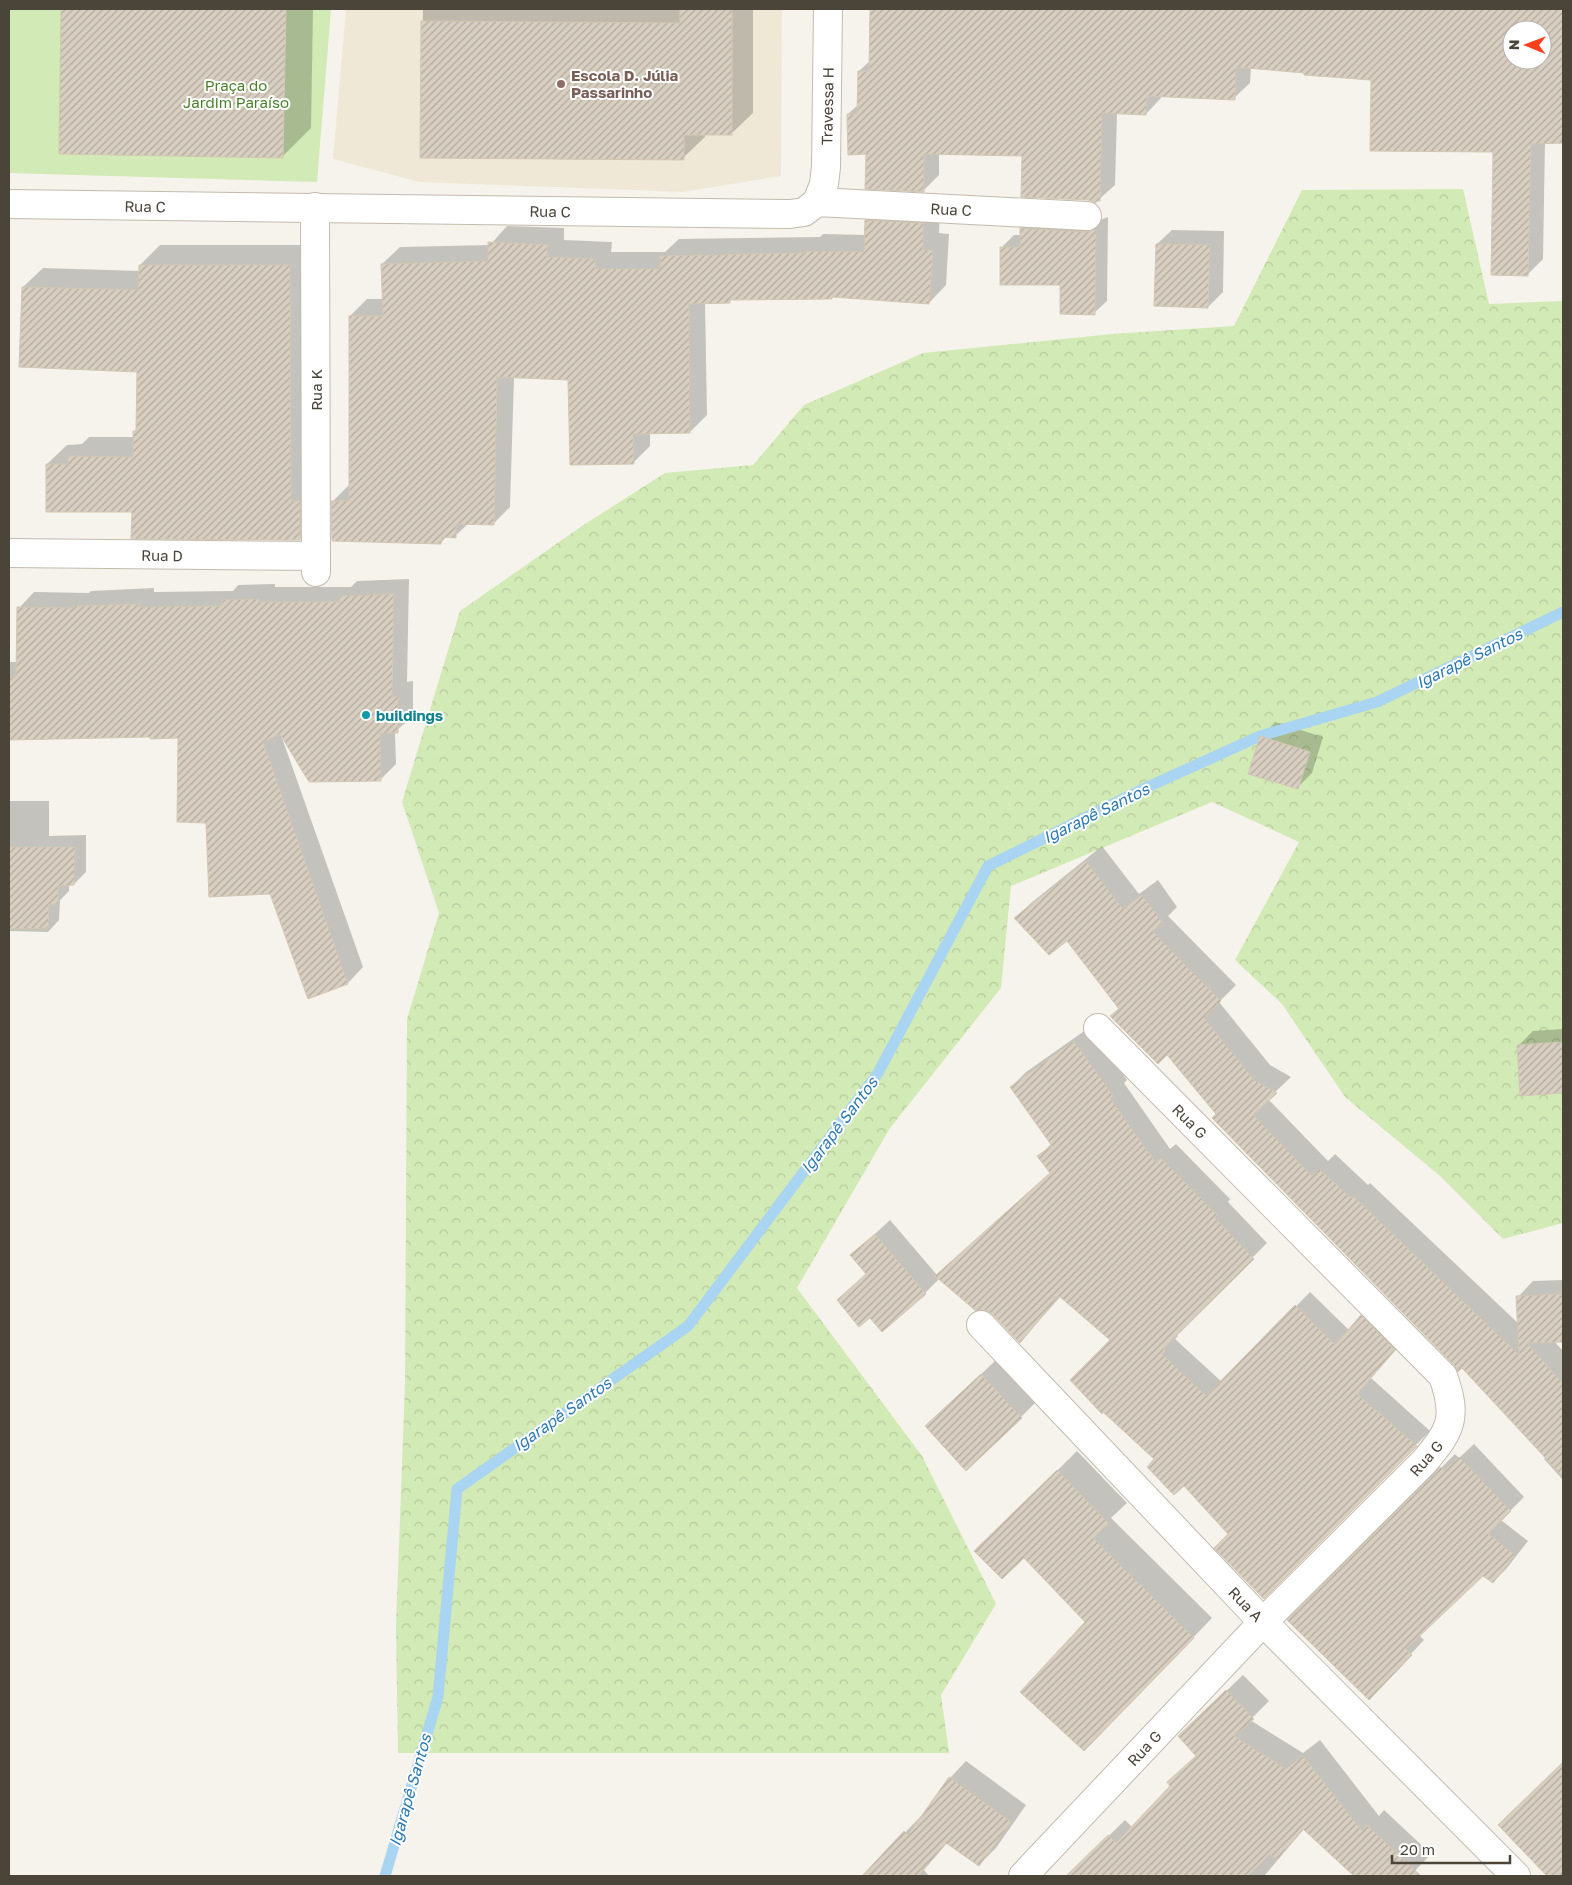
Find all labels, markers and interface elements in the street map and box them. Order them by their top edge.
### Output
north arrow [1502,20,1552,70]
text: N [1505,39,1522,50]
place label: Escola D. Júlia Passarinho [571,66,678,101]
street label: Travessa H [817,67,837,145]
park label: Praça do Jardim Paraíso [183,76,289,111]
marker: Escola D. Júlia Passarinho [555,78,567,90]
street label: Rua C [124,197,166,215]
street label: Rua C [930,199,972,219]
street label: Rua C [529,202,571,220]
street label: Rua K [307,369,325,411]
street label: Rua D [141,546,183,564]
water label: Igarapê Santos [1413,623,1527,692]
place label: buildings [376,706,443,724]
marker: buildings [360,709,372,721]
water label: Igarapê Santos [1040,778,1154,847]
water label: Igarapê Santos [796,1072,883,1177]
street label: Rua G [1169,1100,1211,1142]
water label: Igarapê Santos [509,1372,616,1455]
street label: Rua G [1406,1436,1446,1480]
street label: Rua A [1225,1583,1267,1625]
street label: Rua G [1123,1727,1165,1769]
water label: Igarapê Santos [384,1730,436,1848]
scale bar [1392,1832,1510,1864]
text: 20 m [1400,1840,1435,1858]

